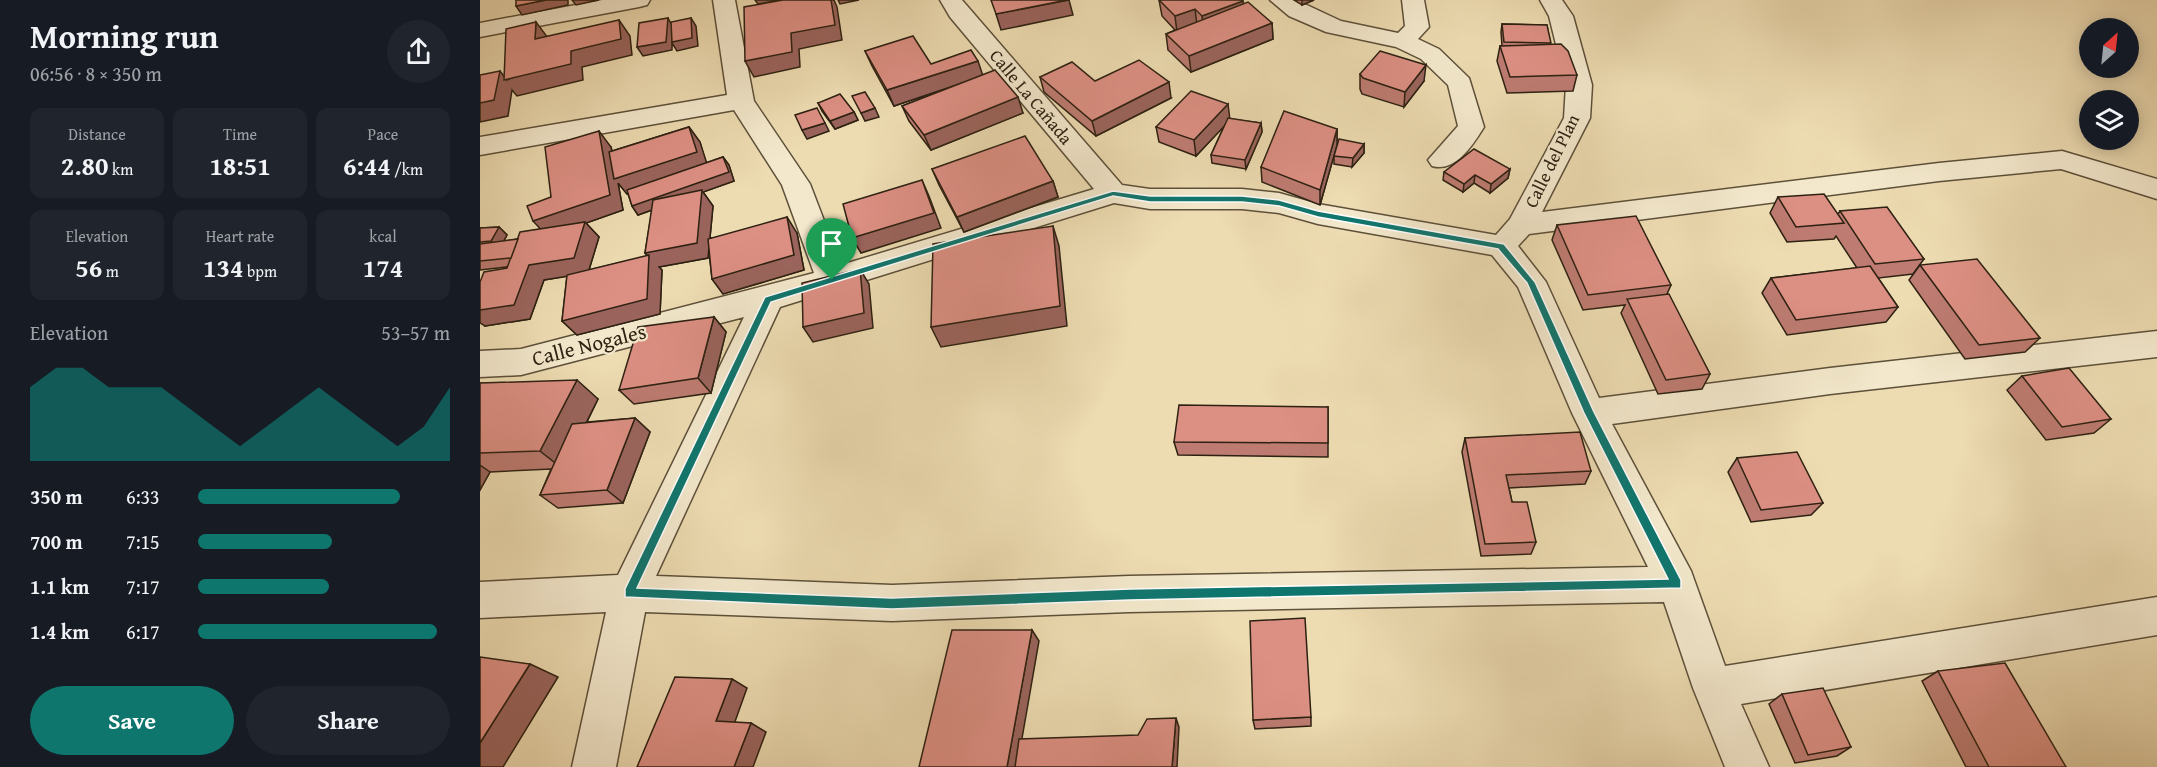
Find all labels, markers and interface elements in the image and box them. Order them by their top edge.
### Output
text: Morning run [30,12,219,60]
north arrow [2079,18,2139,78]
map controls [2079,18,2139,150]
button: share [387,20,450,83]
street label: Calle La Cañada [983,43,1080,151]
text: 06:56 · 8 × 350 m [30,59,162,88]
button: layers [2079,90,2139,150]
street label: Calle del Plan [1517,109,1586,212]
text: Distance [68,122,126,146]
text: Time [223,122,257,146]
text: Pace [368,122,398,146]
text: 2.80 [61,146,109,185]
text: 18:51 [209,146,271,185]
text: 6:44 [343,146,391,185]
text: km [109,157,133,181]
text: /km [391,157,423,181]
pin [806,218,857,280]
text: Elevation [66,224,128,248]
text: Heart rate [206,224,274,248]
text: kcal [369,224,397,248]
icon: arrive [815,227,848,260]
text: 56 [75,248,102,287]
text: 134 [203,248,243,287]
text: 174 [363,248,403,287]
text: m [102,259,119,283]
text: bpm [243,259,277,283]
street label: Calle Nogales [529,315,649,374]
text: Elevation [30,318,108,347]
text: 53–57 m [381,318,450,347]
text: 350 m [30,482,83,511]
text: 6:33 [126,482,160,511]
text: 700 m [30,527,83,556]
text: 7:15 [126,527,160,556]
text: 1.1 km [30,572,89,601]
text: 7:17 [126,572,160,601]
text: 1.4 km [30,617,89,646]
text: 6:17 [126,617,160,646]
button: Save [30,686,234,755]
button: Share [246,686,450,755]

